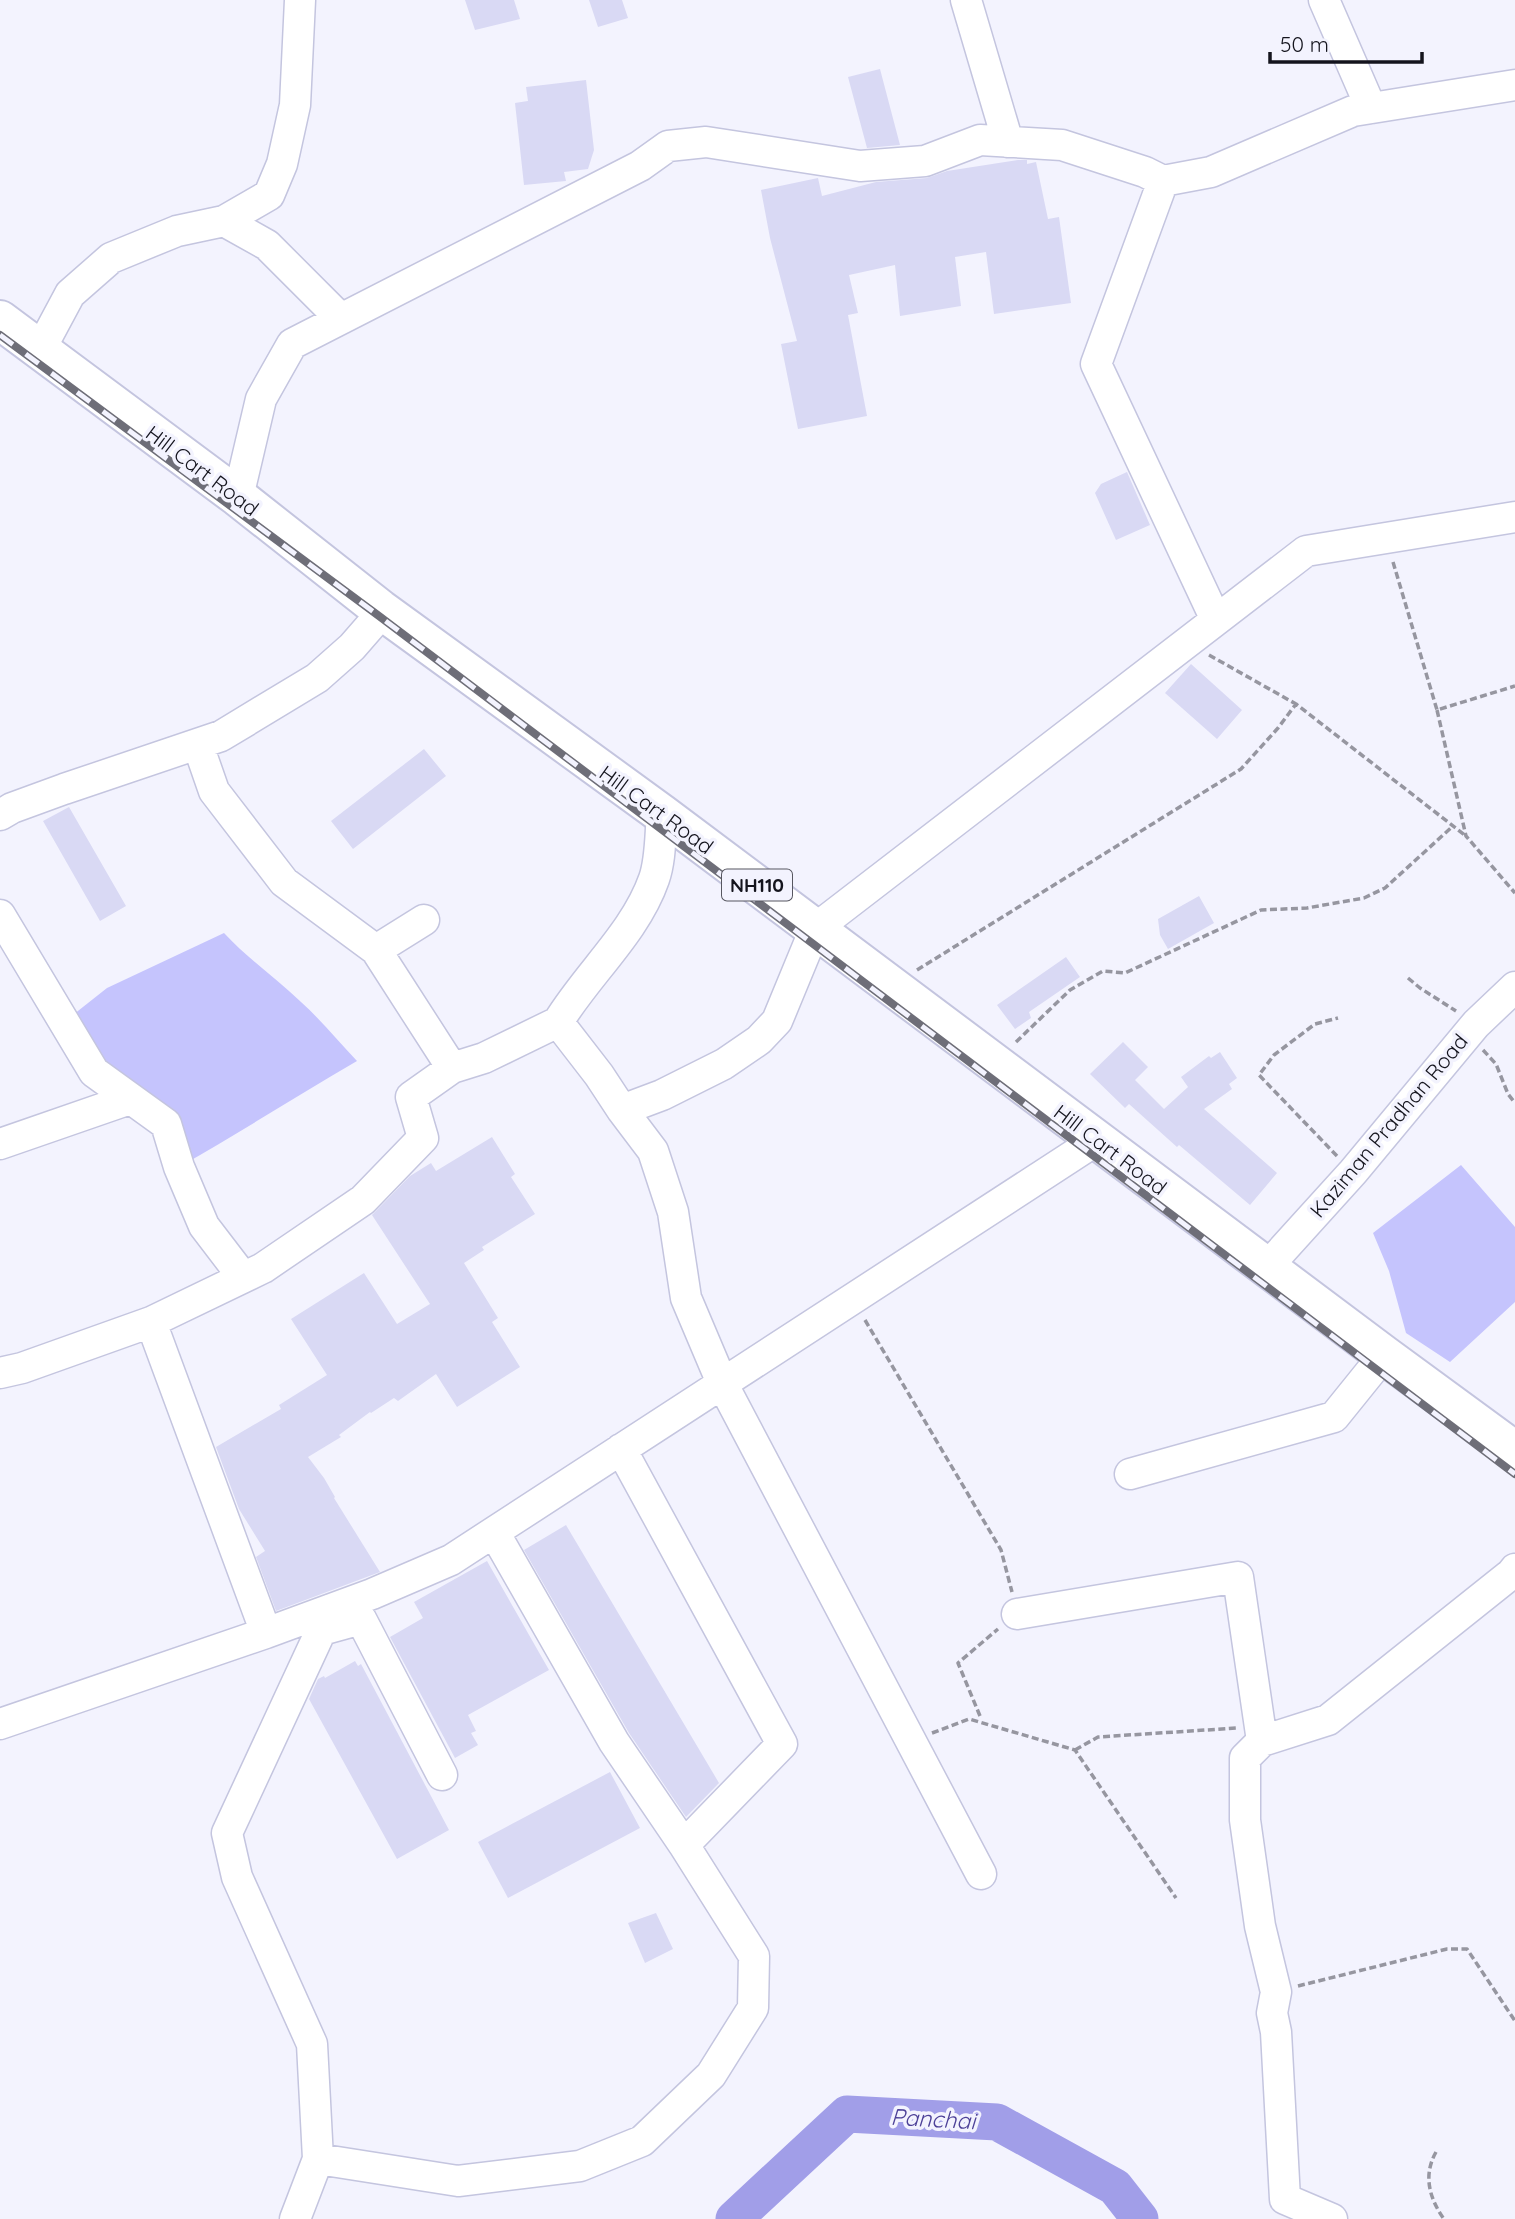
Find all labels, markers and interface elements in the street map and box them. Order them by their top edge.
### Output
scale bar [1270,21,1422,65]
text: 50 m [1280,31,1329,57]
street label: Hill Cart Road [141,419,264,521]
street label: Hill Cart Road [595,759,719,859]
road number: NH110 [722,870,792,900]
street label: Kaziman Pradhan Road [1304,1028,1473,1222]
street label: Hill Cart Road [1049,1098,1172,1200]
water label: Panchai [890,2102,979,2135]

